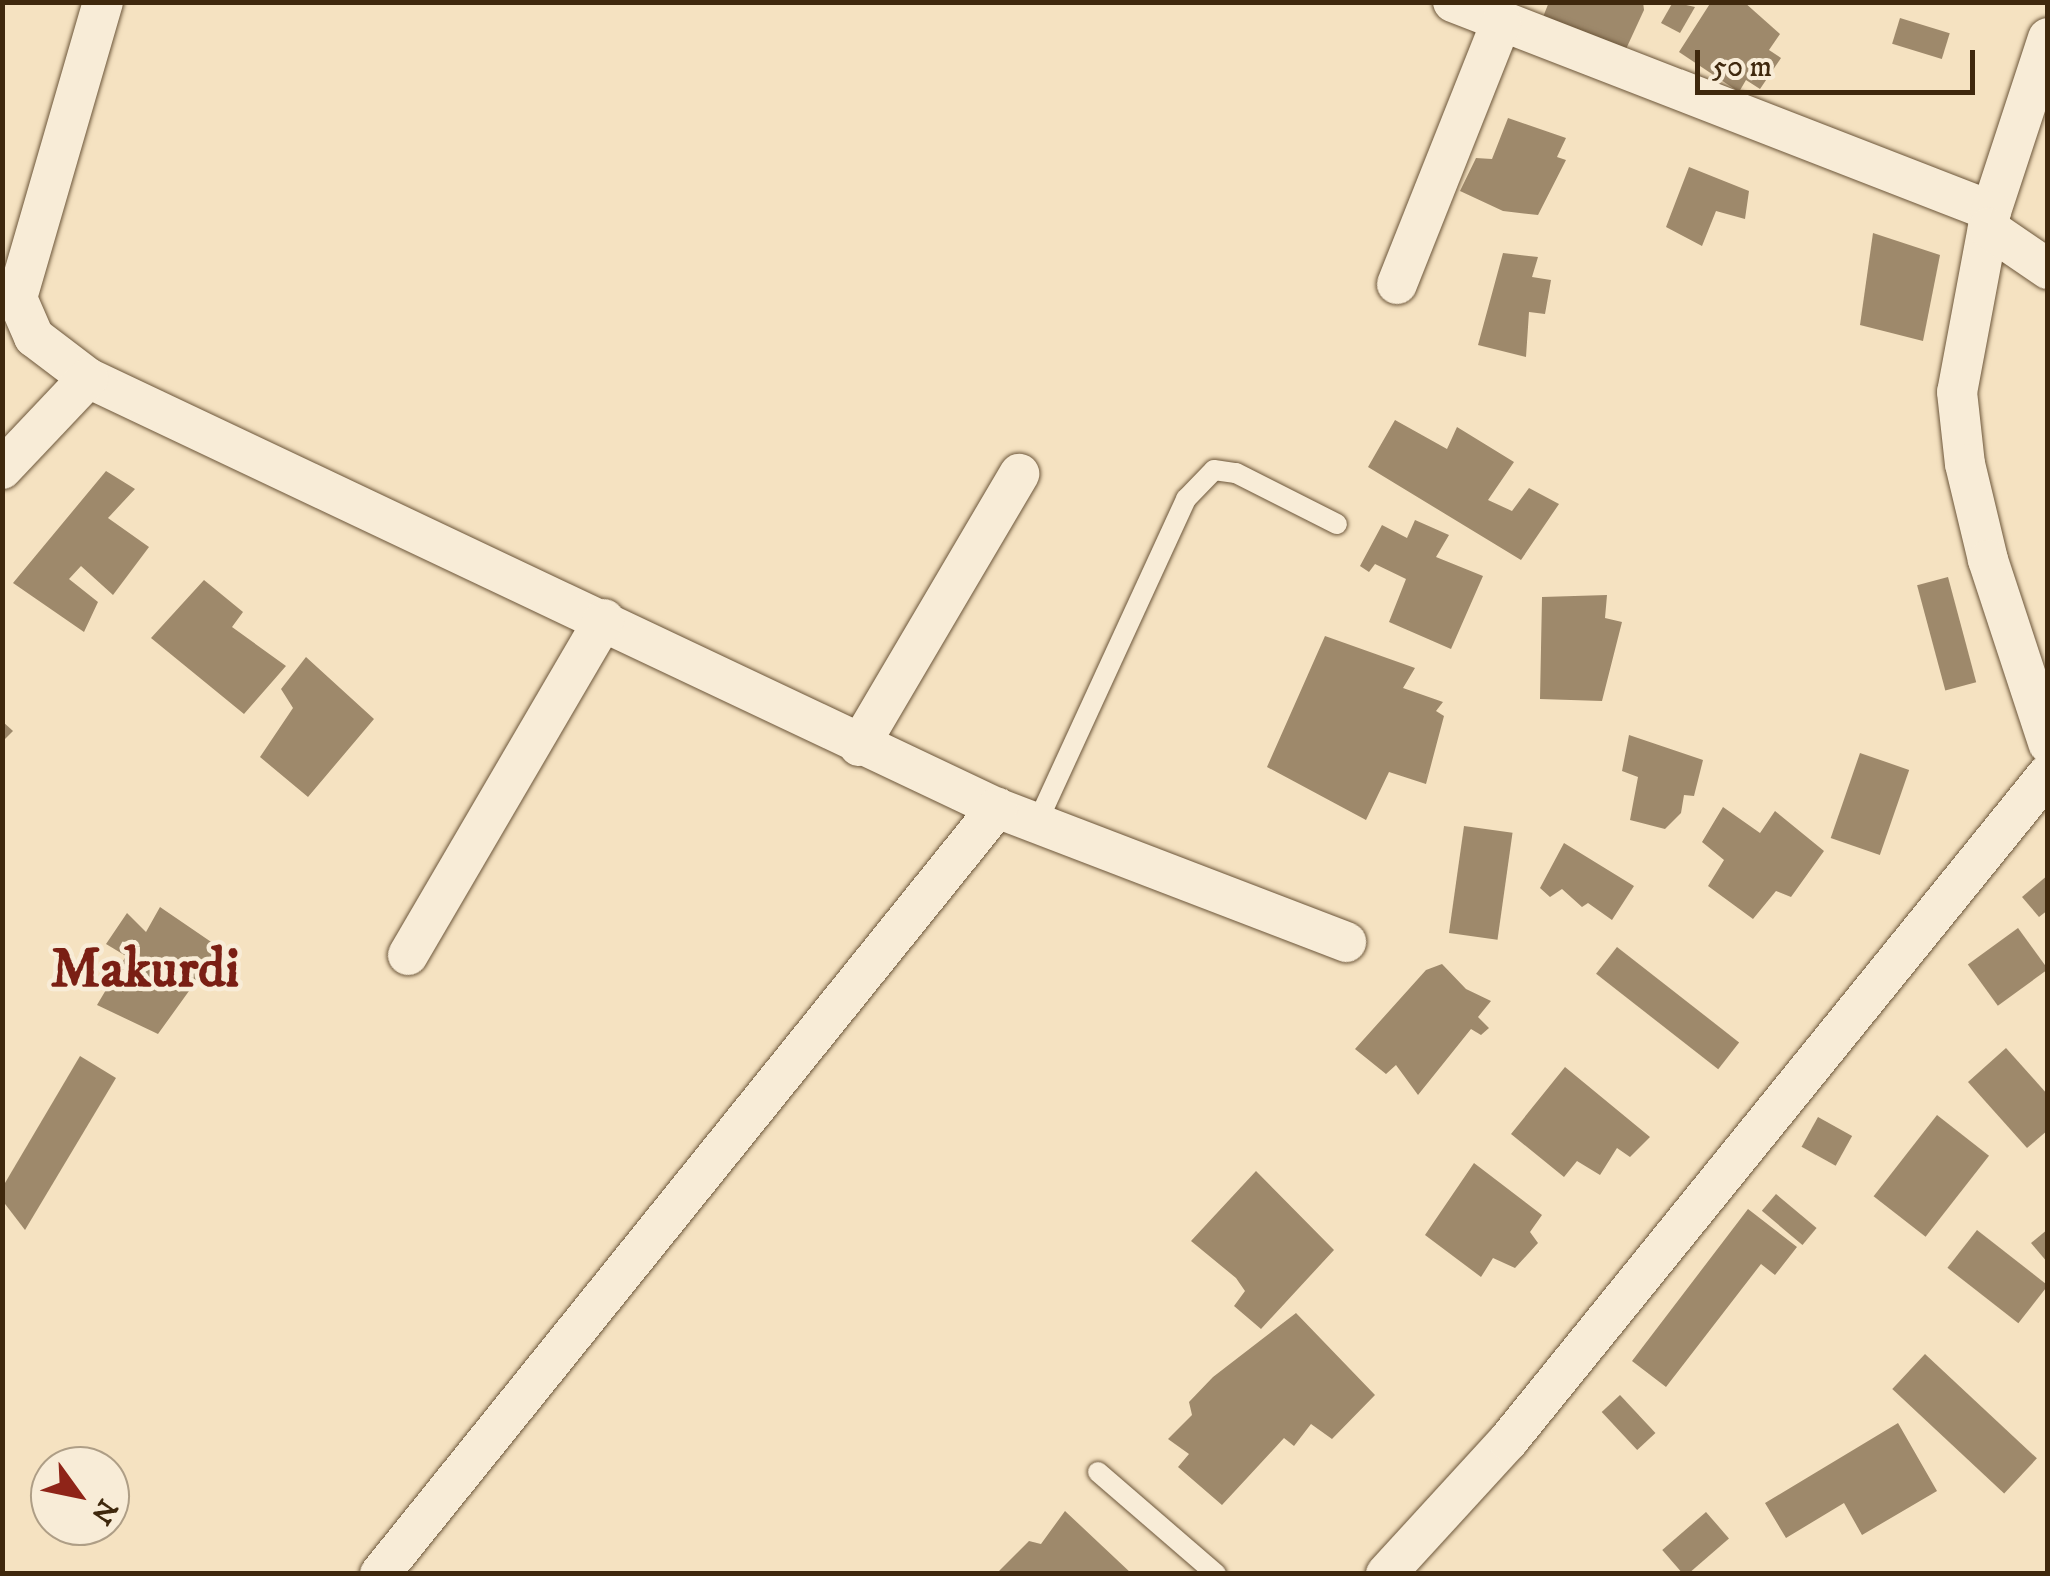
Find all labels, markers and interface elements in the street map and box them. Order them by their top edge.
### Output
scale bar [1700,30,1980,92]
text: 50 m [1712,49,1772,86]
district label: Makurdi [50,938,240,1004]
north arrow [30,1446,130,1546]
text: N [83,1492,125,1531]

